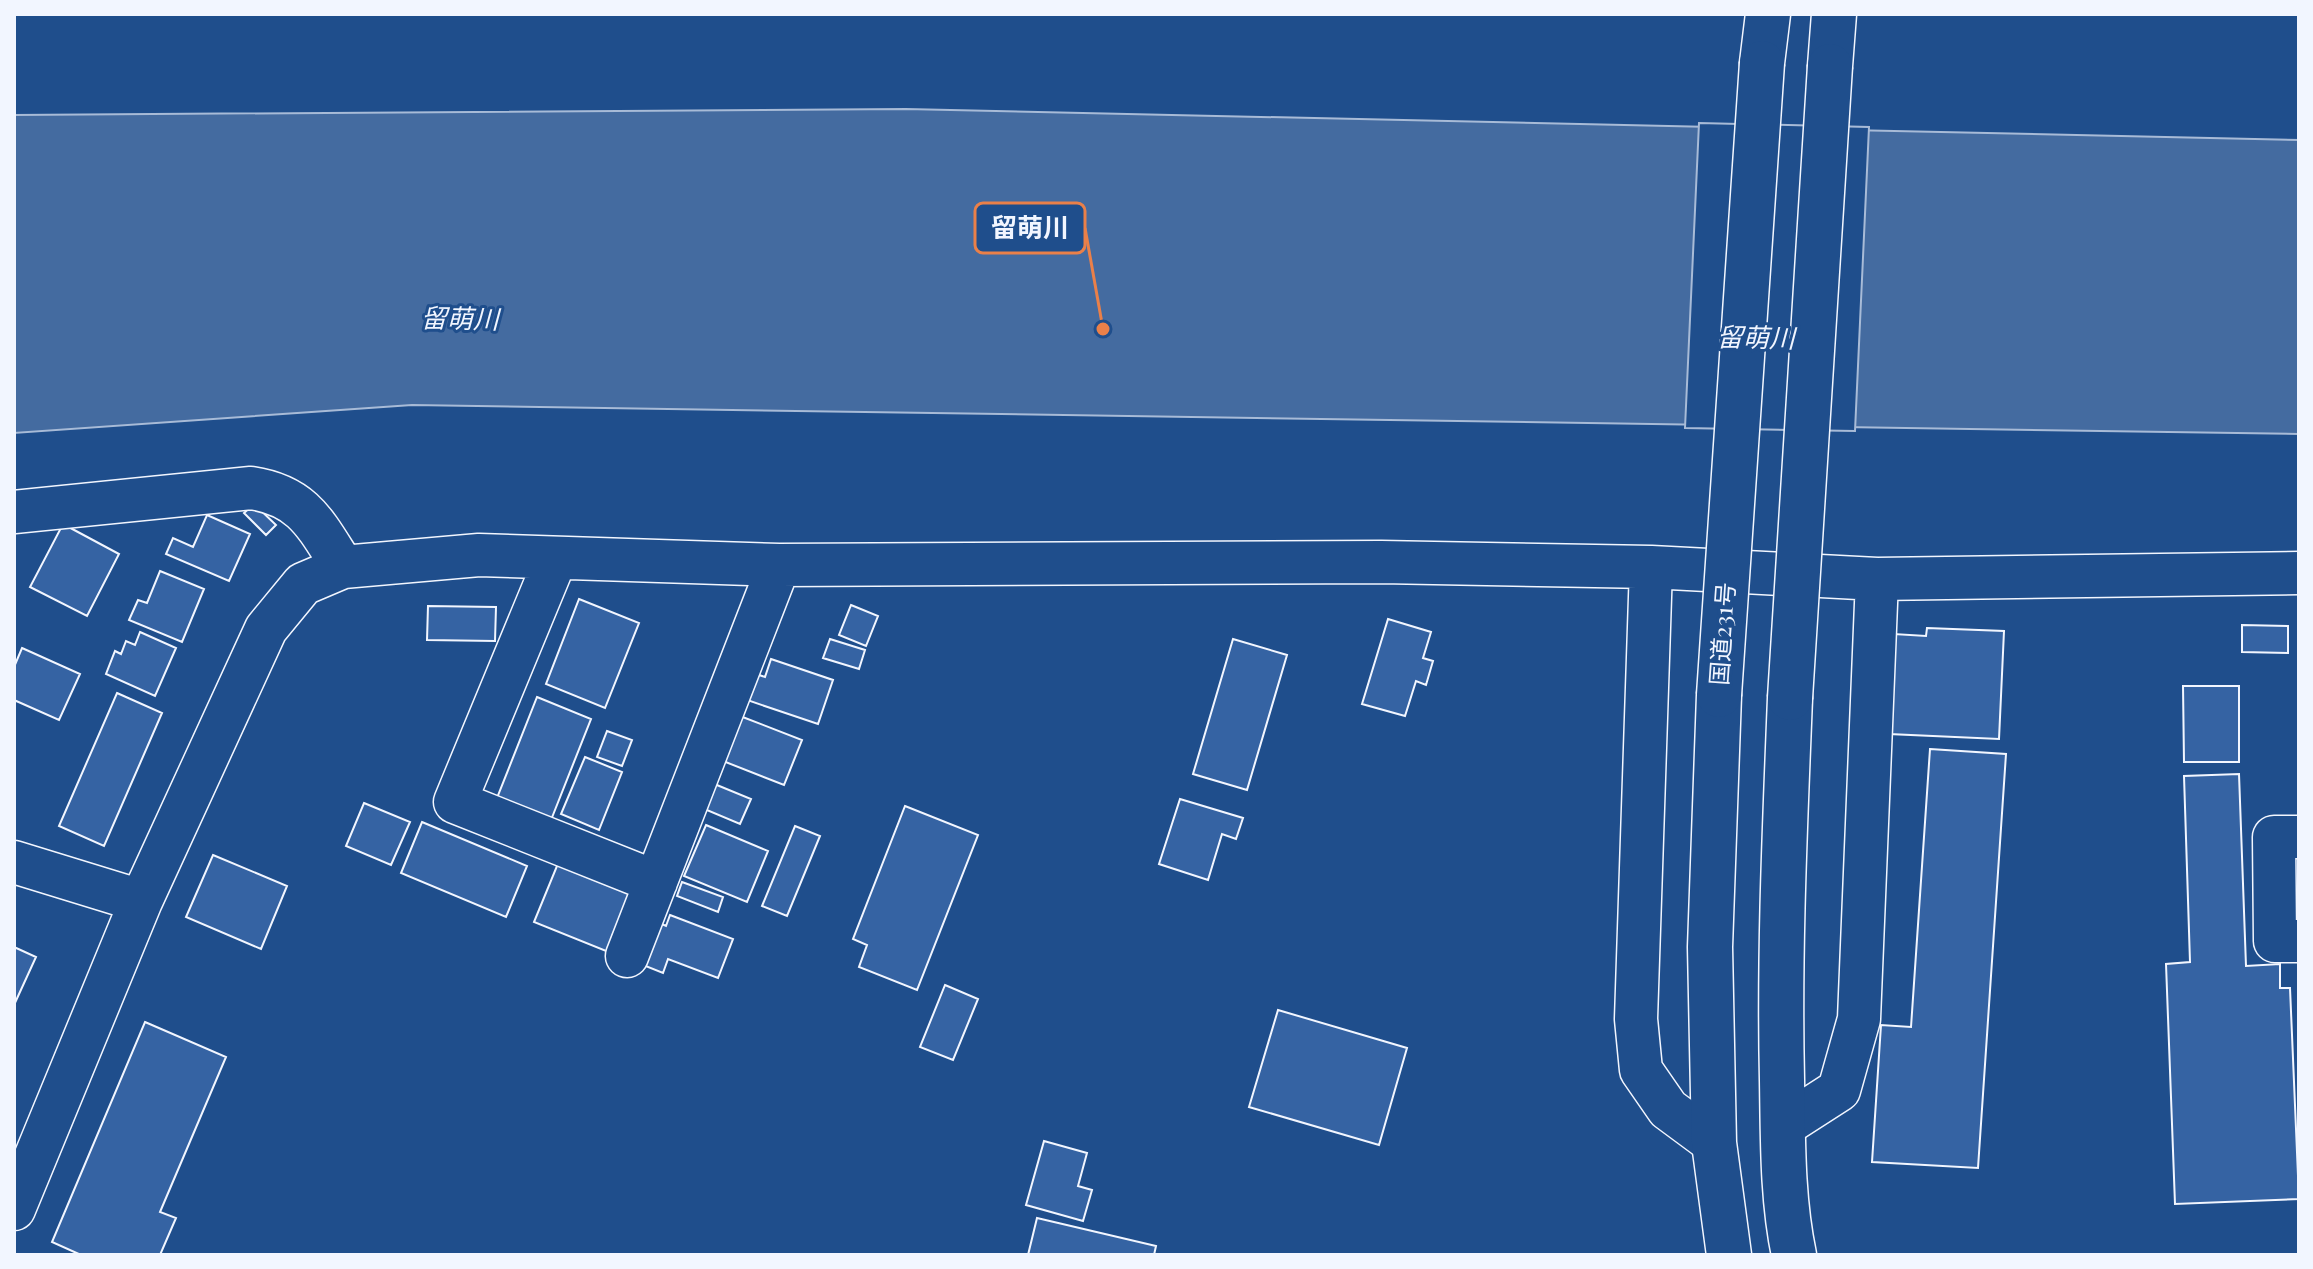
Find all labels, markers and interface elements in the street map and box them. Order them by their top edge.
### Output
callout: 留萌川 [975,203,1085,253]
text: 留萌川 [991,209,1069,244]
water label: 留萌川 [421,299,502,336]
water label: 留萌川 [1717,318,1798,355]
street label: 国道231号 [1701,581,1741,686]

